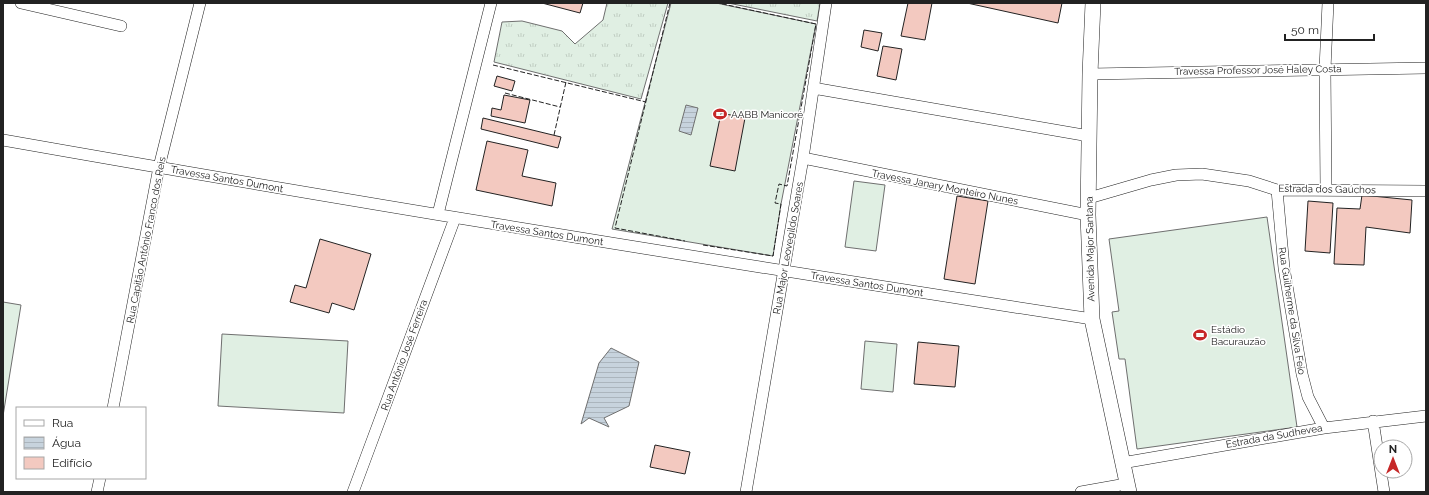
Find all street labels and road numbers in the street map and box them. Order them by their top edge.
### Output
street label: Travessa Professor José Haley Costa [1174,63,1342,77]
street label: Rua Capitão Antônio Franco dos Reis [124,156,168,324]
street label: Travessa Santos Dumont [170,164,285,194]
street label: Travessa Janary Monteiro Nunes [871,167,1019,207]
street label: Rua Major Leovegildo Soares [771,181,805,315]
street label: Estrada dos Gaúchos [1278,183,1376,195]
street label: Avenida Major Santana [1084,196,1096,302]
street label: Travessa Santos Dumont [490,219,605,247]
street label: Rua Guilherme da Silva Feio [1276,246,1308,376]
street label: Travessa Santos Dumont [810,270,925,298]
street label: Rua Antônio José Ferreira [379,298,429,412]
street label: Estrada da Sudhevea [1225,422,1323,450]

